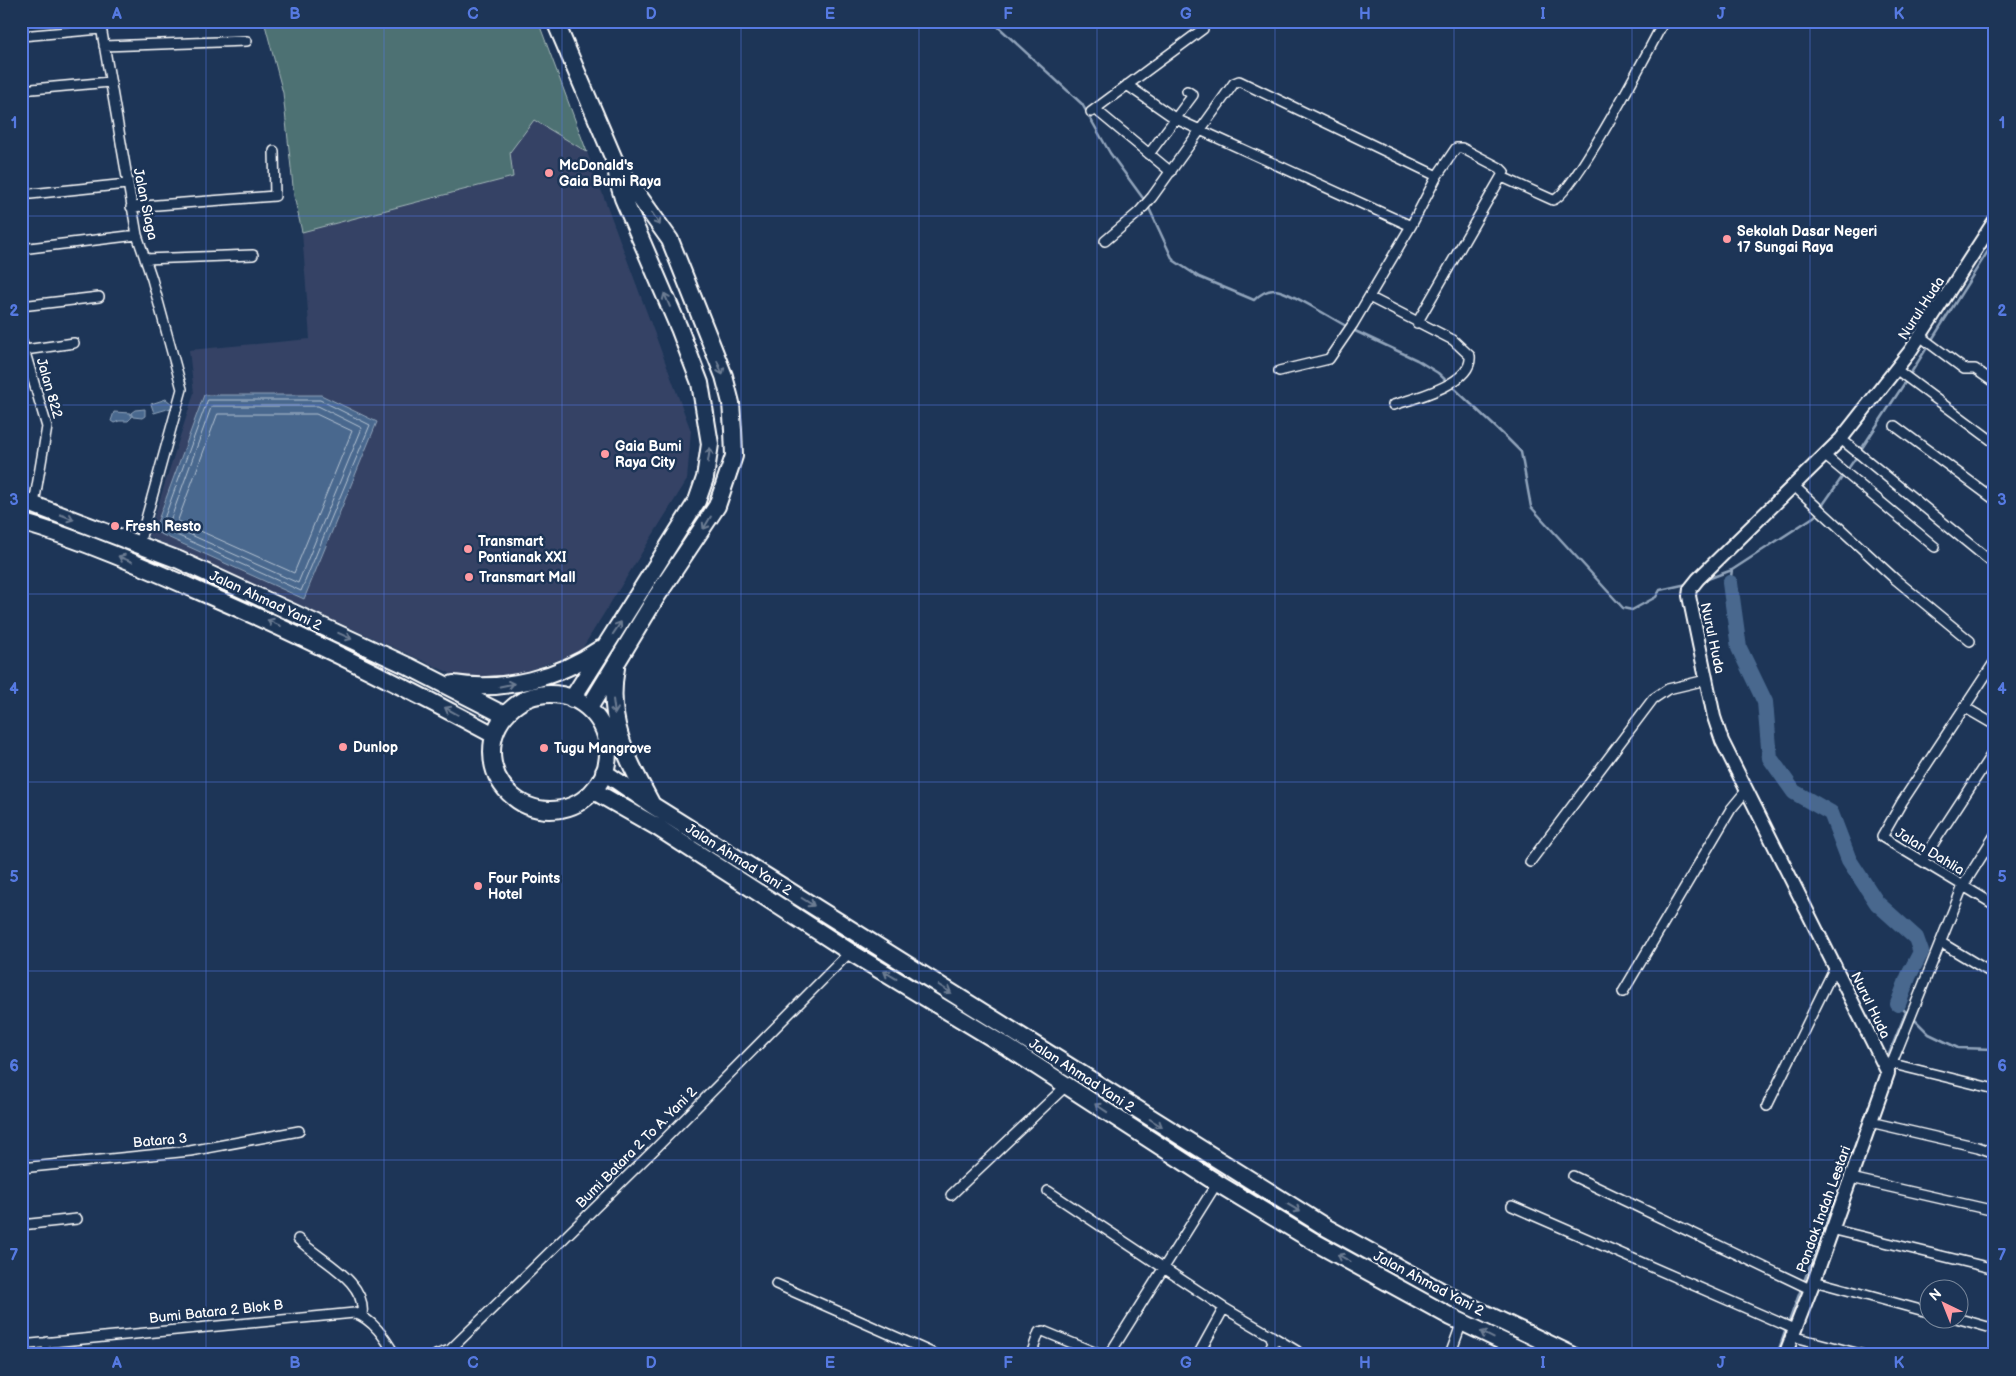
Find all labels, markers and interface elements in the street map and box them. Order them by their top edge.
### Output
text: A [111,5,122,24]
text: B [289,5,301,24]
text: C [467,5,479,24]
text: D [645,5,657,24]
text: E [825,5,835,24]
text: F [1003,5,1013,24]
text: G [1180,5,1192,24]
text: H [1359,5,1371,24]
text: I [1540,5,1546,24]
text: J [1717,5,1726,24]
text: K [1894,5,1905,24]
text: 1 [11,114,17,133]
text: 1 [1999,114,2005,133]
place label: McDonald's Gaia Bumi Raya [559,157,661,190]
street label: Jalan Siaga [130,167,161,242]
marker: McDonald's Gaia Bumi Raya [543,167,555,179]
one-way arrow [651,211,661,225]
place label: Sekolah Dasar Negeri 17 Sungai Raya [1737,223,1877,256]
marker: Sekolah Dasar Negeri 17 Sungai Raya [1721,233,1733,245]
street label: Nurul Huda [1895,273,1948,343]
one-way arrow [662,293,672,308]
text: 2 [9,302,19,321]
text: 2 [1997,302,2007,321]
street label: Jalan 822 [33,356,66,421]
one-way arrow [717,360,726,375]
place label: Gaia Bumi Raya City [615,438,682,471]
marker: Gaia Bumi Raya City [599,448,611,460]
one-way arrow [704,448,714,464]
text: 3 [9,491,19,510]
text: 3 [1997,491,2007,510]
one-way arrow [59,513,74,522]
one-way arrow [701,515,711,529]
place label: Fresh Resto [125,518,201,535]
marker: Fresh Resto [109,520,121,532]
place label: Transmart Pontianak XXI [478,533,567,566]
marker: Transmart Pontianak XXI [462,543,474,555]
one-way arrow [118,553,133,563]
street label: Jalan Ahmad Yani 2 [207,567,326,634]
place label: Transmart Mall [479,569,575,586]
marker: Transmart Mall [463,571,475,583]
street label: Nurul Huda [1697,601,1728,675]
one-way arrow [267,618,282,628]
one-way arrow [612,621,622,635]
one-way arrow [337,632,352,642]
text: 4 [9,680,19,699]
one-way arrow [498,680,514,689]
text: 4 [1997,680,2007,699]
one-way arrow [609,698,619,714]
one-way arrow [443,706,458,716]
place label: Dunlop [353,739,398,756]
place label: Tugu Mangrove [554,740,651,757]
marker: Dunlop [337,741,349,753]
marker: Tugu Mangrove [538,742,550,754]
street label: Jalan Ahmad Yani 2 [682,820,796,899]
street label: Jalan Dahlia [1892,824,1967,879]
text: 5 [9,868,19,887]
text: 5 [1997,868,2007,887]
place label: Four Points Hotel [488,870,560,903]
marker: Four Points Hotel [472,880,484,892]
one-way arrow [800,897,814,907]
one-way arrow [883,969,897,979]
street label: Nurul Huda [1847,969,1894,1041]
one-way arrow [938,984,952,994]
street label: Jalan Ahmad Yani 2 [1026,1035,1138,1116]
text: 6 [9,1057,19,1076]
text: 6 [1997,1057,2007,1076]
street label: Bumi Batara 2 To A. Yani 2 [572,1083,701,1211]
one-way arrow [1094,1103,1108,1113]
one-way arrow [1149,1118,1163,1128]
street label: Batara 3 [132,1130,188,1151]
street label: Pondok Indah Lestari [1793,1144,1854,1275]
one-way arrow [1287,1204,1301,1214]
text: 7 [10,1246,19,1265]
text: 7 [1998,1246,2007,1265]
street label: Jalan Ahmad Yani 2 [1371,1247,1487,1320]
one-way arrow [1337,1252,1351,1262]
north arrow [1918,1278,1968,1328]
text: N [1926,1285,1945,1305]
street label: Bumi Batara 2 Blok B [148,1296,284,1327]
one-way arrow [1480,1330,1495,1339]
text: A [111,1354,122,1373]
text: B [289,1354,301,1373]
text: C [467,1354,479,1373]
text: D [645,1354,657,1373]
text: E [825,1354,835,1373]
text: F [1003,1354,1013,1373]
text: G [1180,1354,1192,1373]
text: H [1359,1354,1371,1373]
text: I [1540,1354,1546,1373]
text: J [1717,1354,1726,1373]
text: K [1894,1354,1905,1373]

